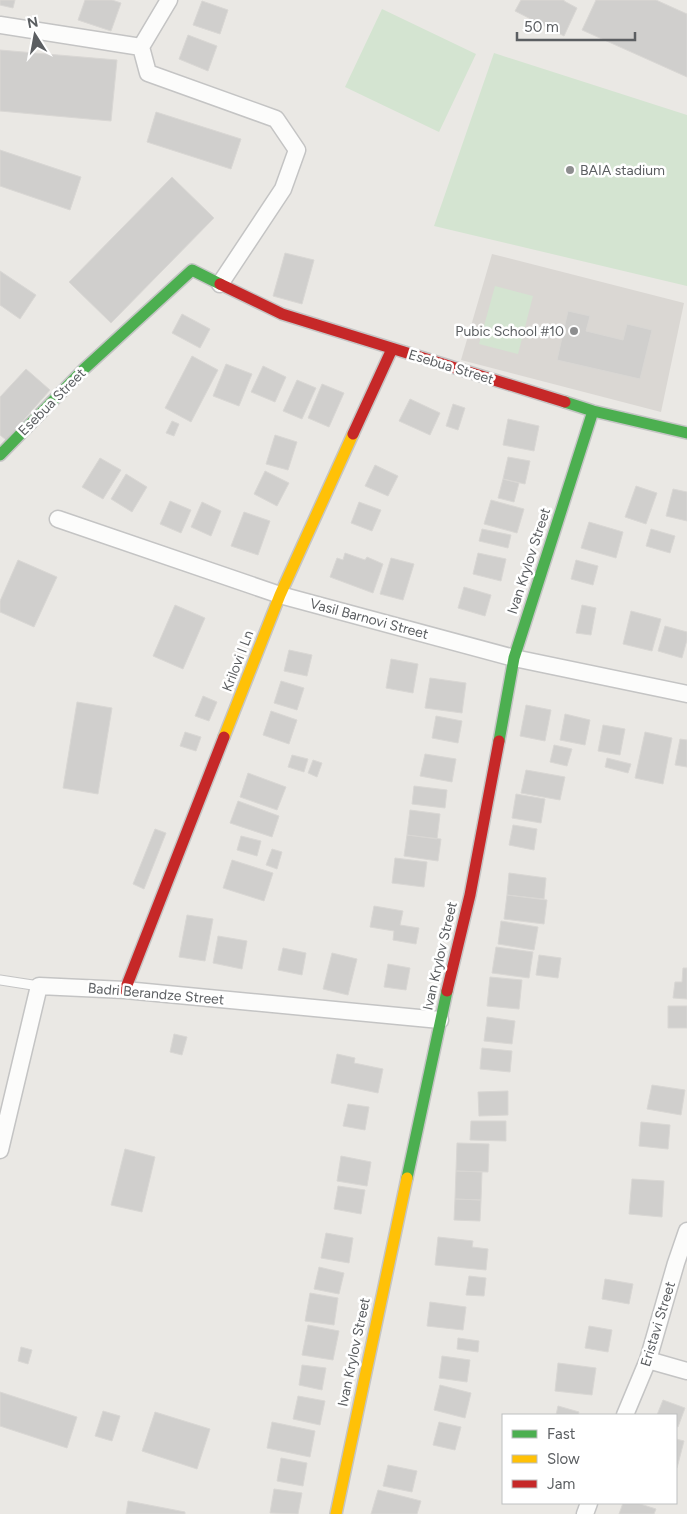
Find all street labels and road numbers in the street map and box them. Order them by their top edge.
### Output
street label: Esebua Street [406,346,496,388]
street label: Esebua Street [15,365,89,439]
street label: Ivan Krylov Street [504,506,554,616]
street label: Vasil Barnovi Street [308,595,430,643]
street label: Krilovi I Ln [219,628,257,694]
street label: Ivan Krylov Street [419,900,461,1012]
street label: Badri Berandze Street [87,980,225,1008]
street label: Eristavi Street [637,1279,679,1369]
street label: Ivan Krylov Street [334,1296,374,1408]

